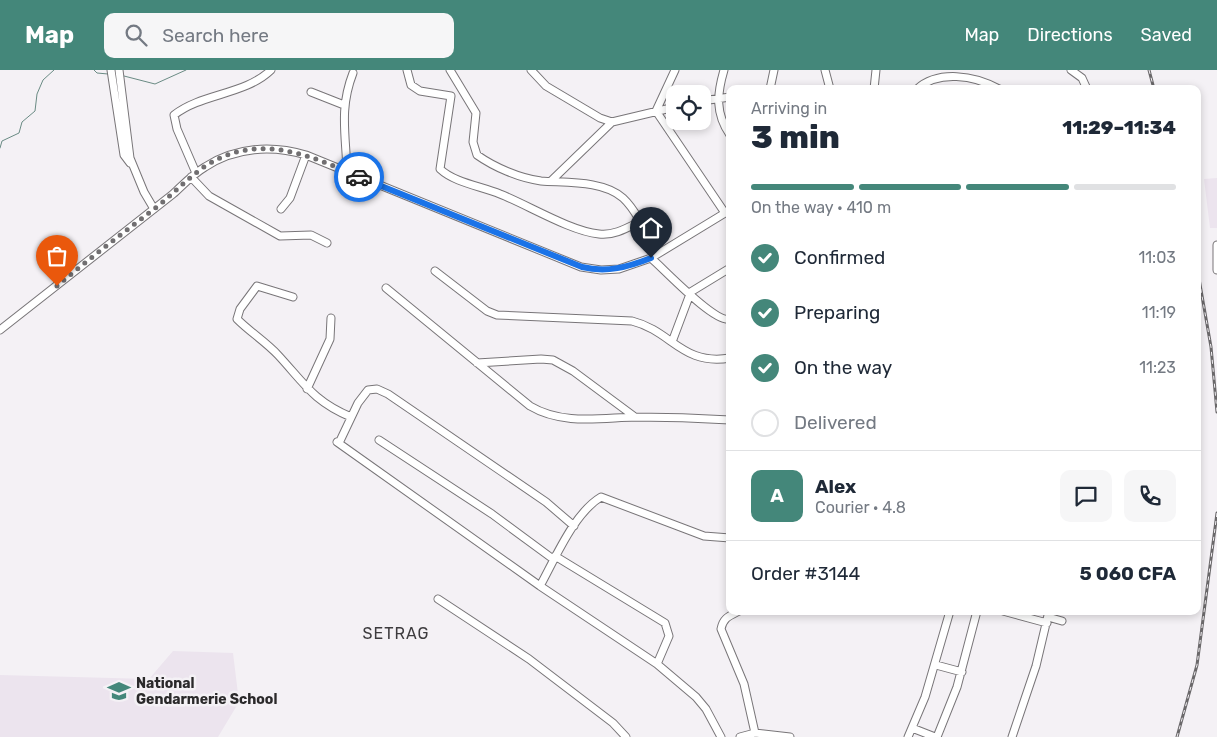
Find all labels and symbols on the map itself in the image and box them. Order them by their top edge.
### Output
courier [334,152,384,202]
pin [630,207,672,258]
pin [36,235,78,286]
district label: SETRAG [363,624,429,643]
place label: National Gendarmerie School [136,675,277,708]
school or university icon: National Gendarmerie School [106,678,132,704]

